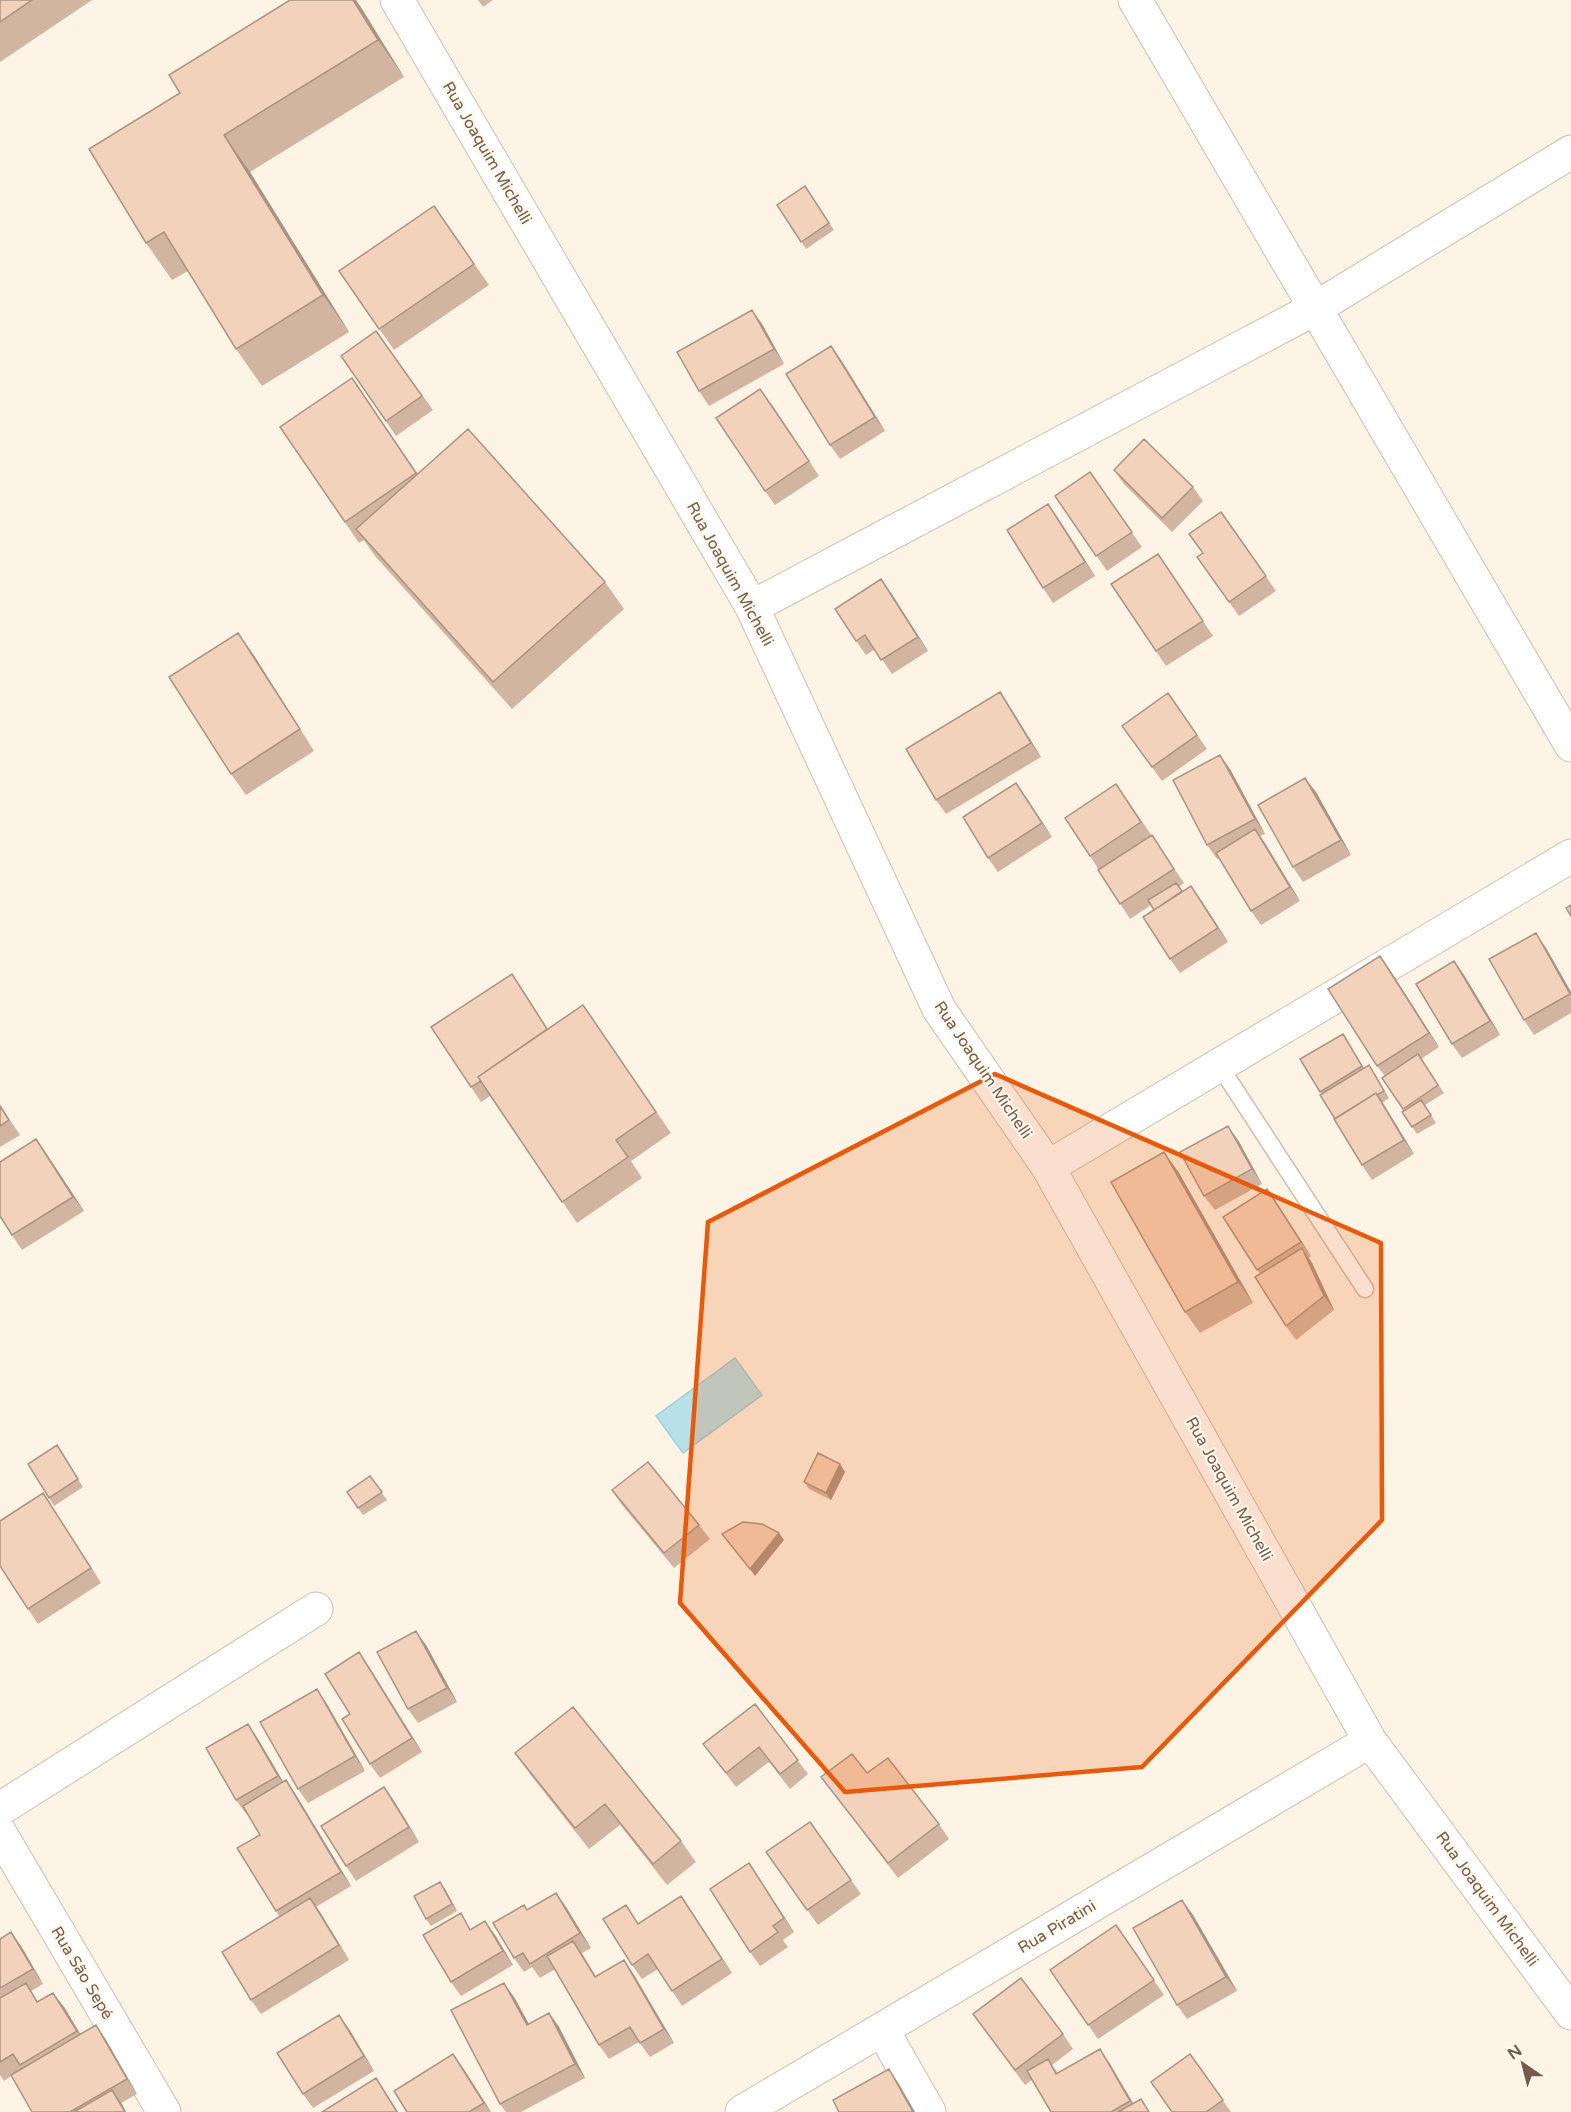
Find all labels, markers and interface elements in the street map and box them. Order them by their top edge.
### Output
street label: Rua Joaquim Michelli [438,78,536,228]
street label: Rua Joaquim Michelli [682,498,778,650]
street label: Rua Joaquim Michelli [929,997,1037,1143]
street label: Rua Joaquim Michelli [1181,1413,1277,1565]
street label: Rua Joaquim Michelli [1431,1828,1543,1970]
street label: Rua Piratini [1014,1896,1100,1958]
street label: Rua São Sepé [46,1923,118,2023]
north arrow [1493,2034,1553,2094]
text: N [1504,2041,1526,2064]

